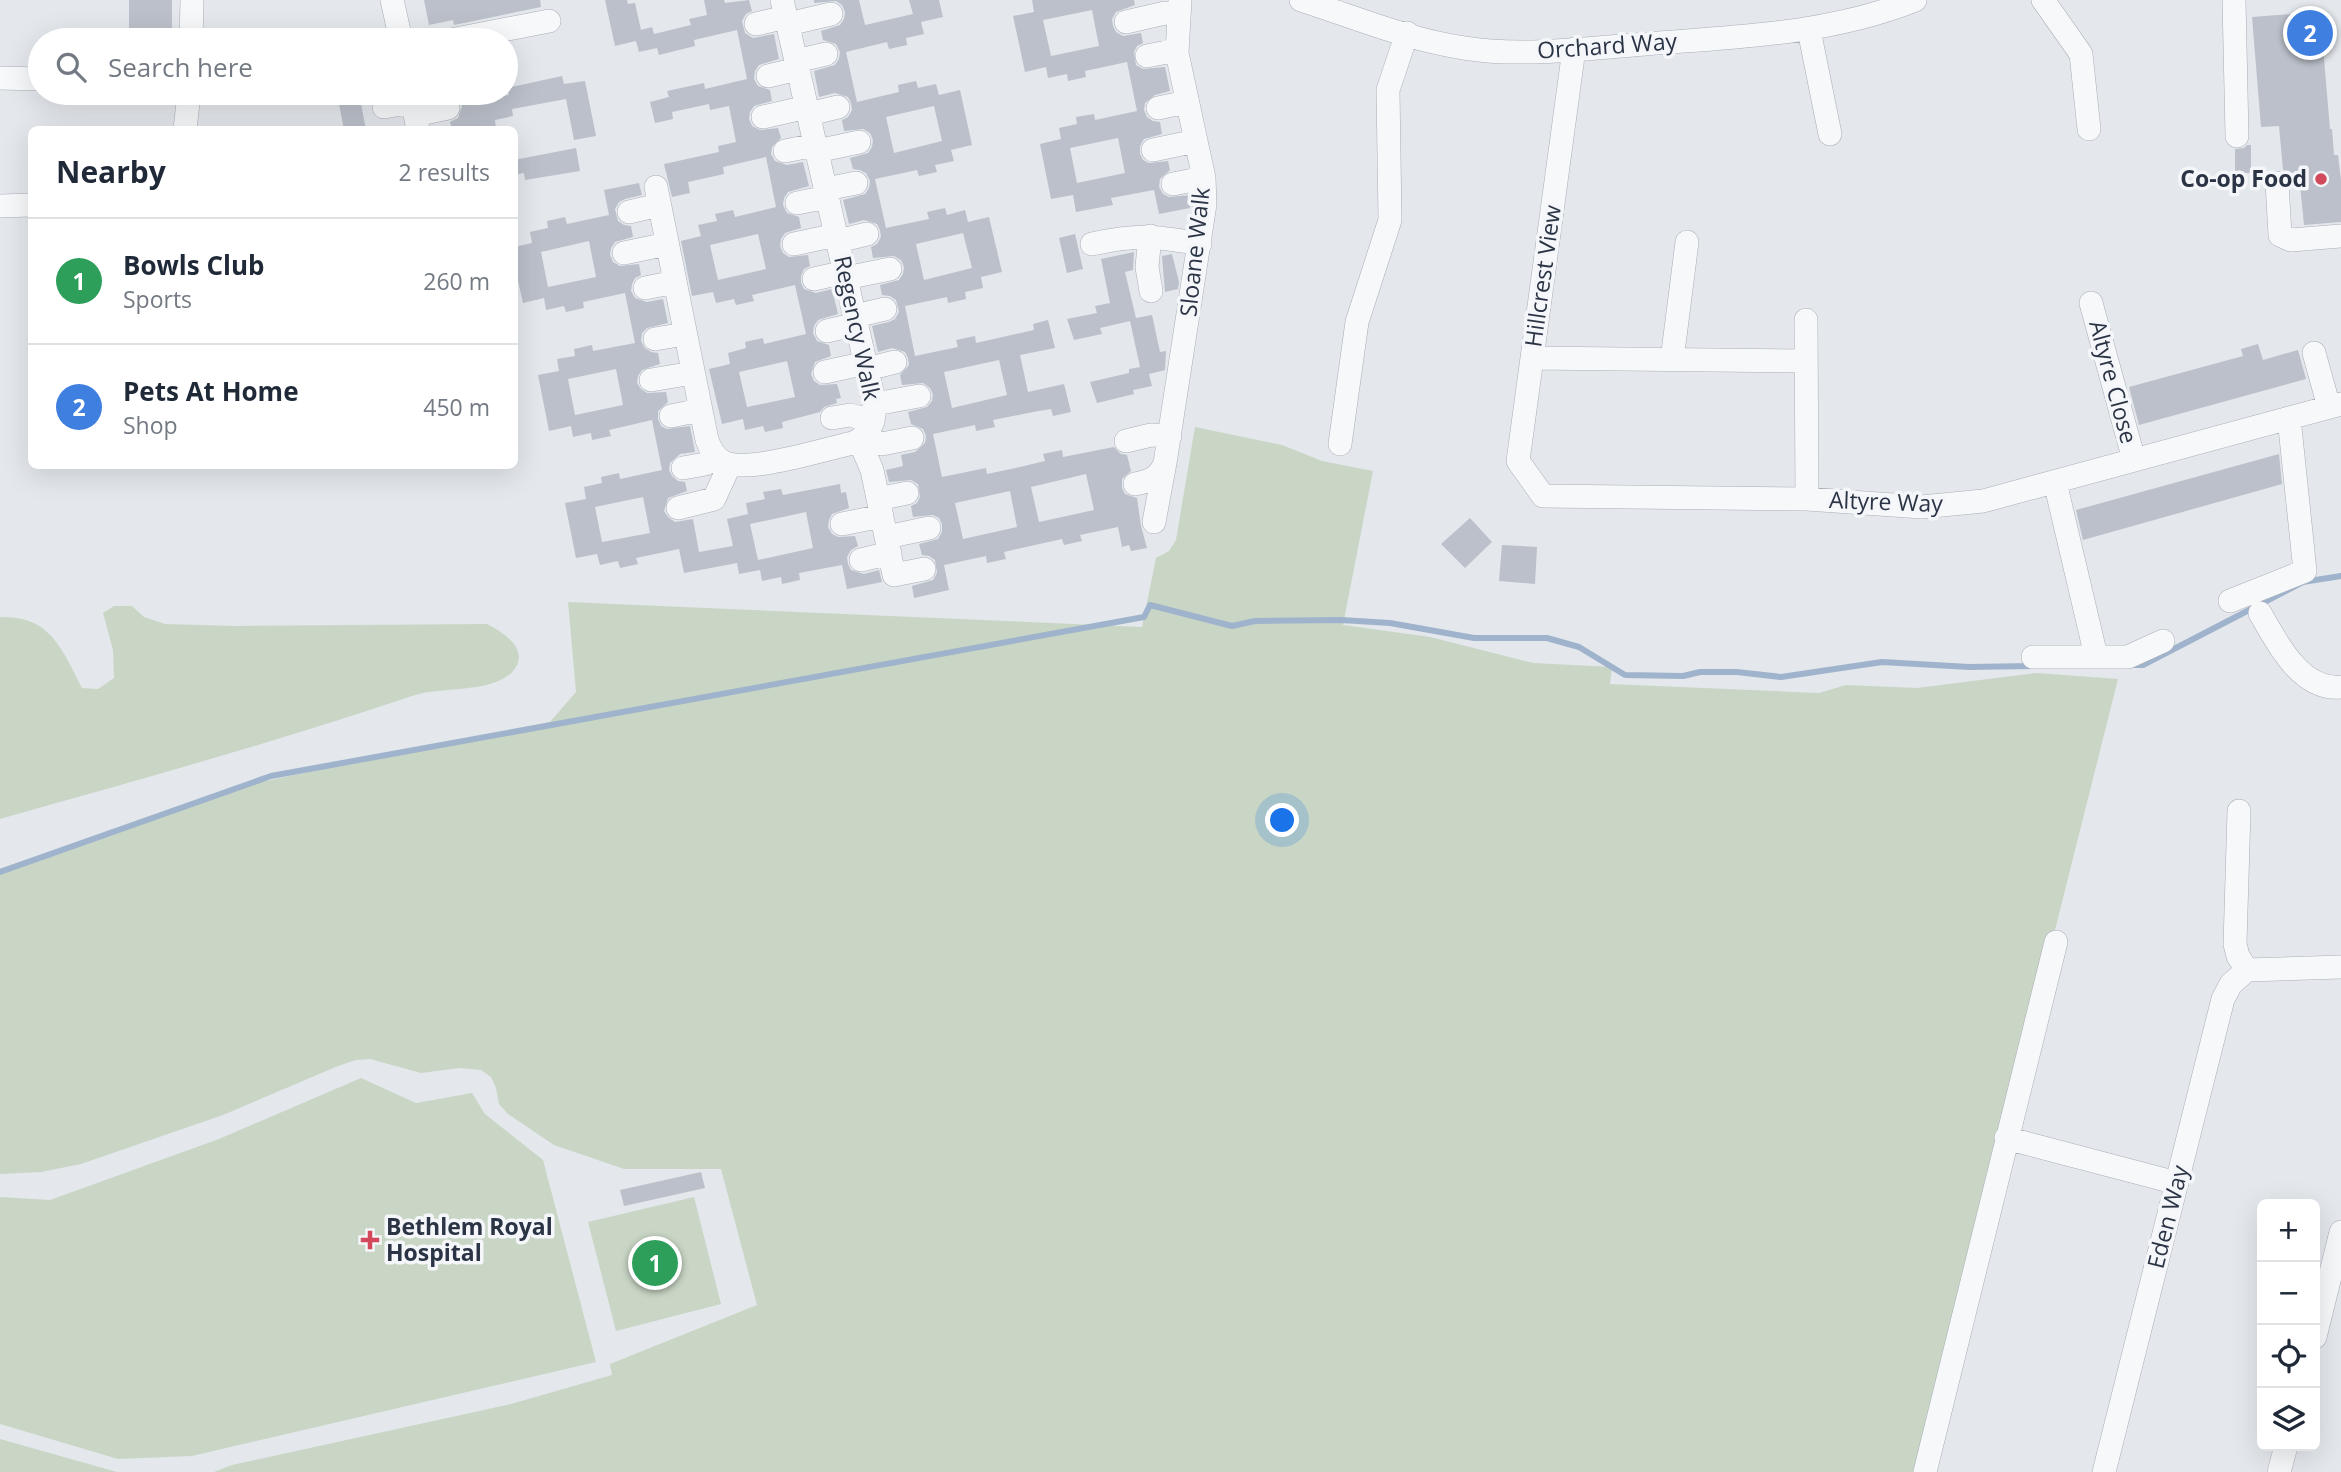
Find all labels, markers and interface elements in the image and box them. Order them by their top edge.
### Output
pin: 2 [2287,7,2333,59]
street label: Orchard Way [1536,24,1678,66]
search box [28,28,518,105]
icon: search [52,48,90,86]
text: Search here [108,49,253,85]
text: Nearby [56,151,166,192]
text: 2 results [399,156,490,188]
place label: Co-op Food [2180,162,2307,194]
marker: Co-op Food [2313,171,2329,187]
street label: Sloane Walk [1171,186,1217,318]
street label: Hillcrest View [1516,203,1568,349]
text: Bowls Club [123,247,264,283]
street label: Regency Walk [827,253,889,403]
text: 1 [72,265,86,297]
text: 260 m [423,265,490,297]
text: Sports [123,283,192,315]
street label: Altyre Close [2082,317,2146,447]
text: Pets At Home [123,373,299,409]
text: 2 [72,391,86,423]
text: 450 m [423,391,490,423]
text: Shop [123,409,178,441]
street label: Altyre Way [1829,483,1944,519]
your location [1265,803,1299,837]
street label: Eden Way [2139,1161,2195,1272]
map controls [2257,1199,2320,1451]
button: + [2257,1199,2320,1262]
place label: Bethlem Royal Hospital [386,1210,553,1268]
marker: Bethlem Royal Hospital [360,1230,380,1250]
pin: 1 [632,1237,678,1289]
button: − [2257,1262,2320,1325]
button: locate [2257,1325,2320,1388]
button: layers [2257,1388,2320,1451]

